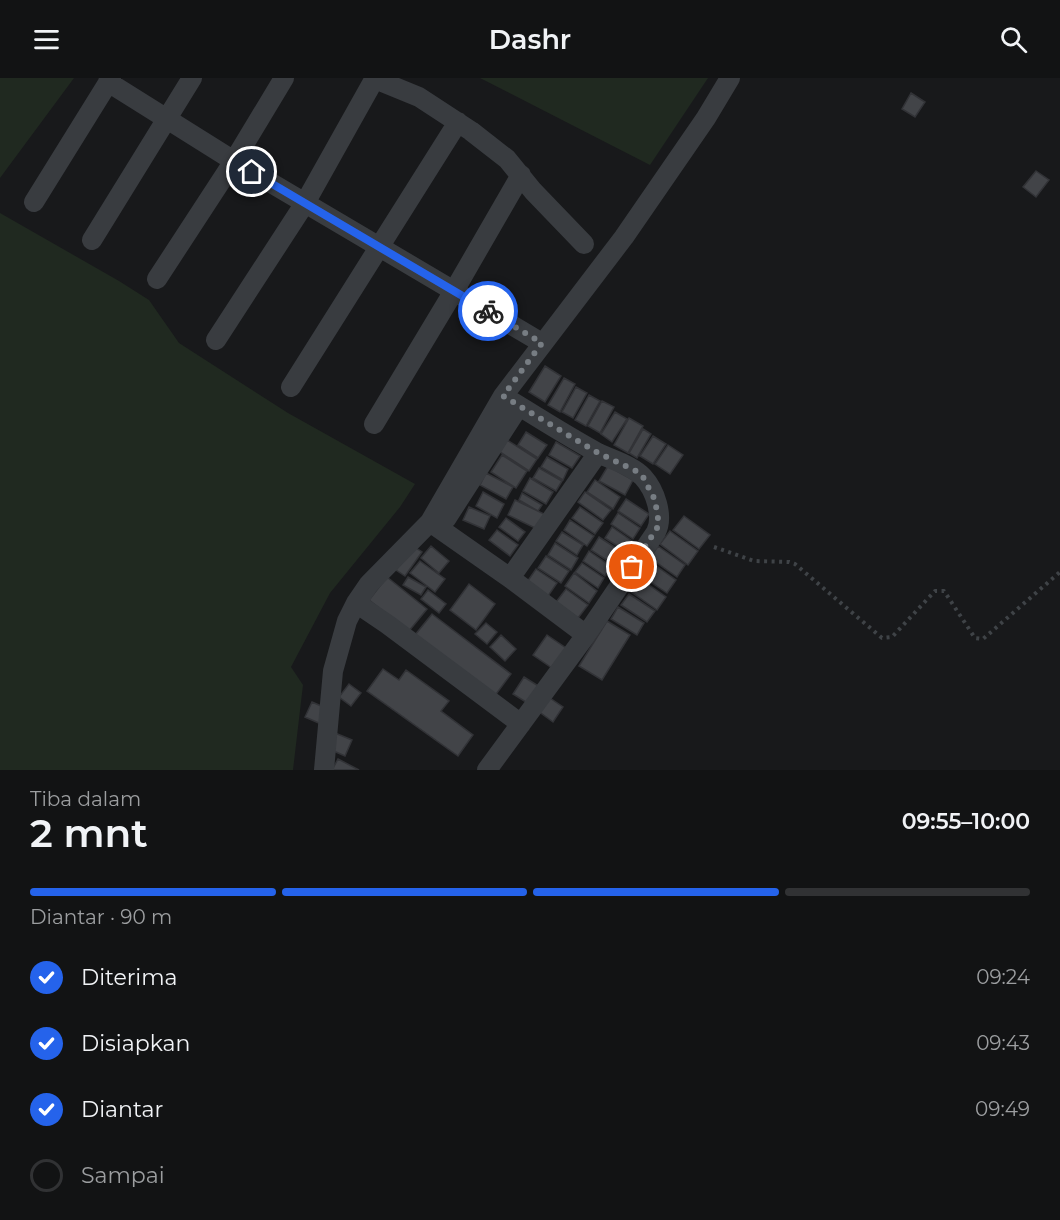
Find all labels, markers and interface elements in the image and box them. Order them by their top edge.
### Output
icon: menu [30,23,63,56]
text: Dashr [489,23,571,56]
icon: search [997,23,1030,56]
pin [226,146,277,197]
icon: home [235,155,268,188]
courier [458,281,518,341]
icon: bike [472,295,505,328]
pin [606,541,657,592]
icon: bag [615,550,648,583]
text: Tiba dalam [30,787,141,811]
text: 09:55–10:00 [902,808,1030,835]
text: 2 mnt [30,809,148,857]
text: Diantar · 90 m [30,905,172,929]
icon: check [30,961,63,994]
text: Diterima [81,964,178,991]
text: 09:24 [976,965,1030,989]
icon: check [30,1027,63,1060]
text: Disiapkan [81,1030,190,1057]
text: 09:43 [976,1031,1030,1055]
icon: check [30,1093,63,1126]
text: Diantar [81,1096,163,1123]
text: 09:49 [975,1097,1030,1121]
text: Sampai [81,1162,165,1189]

